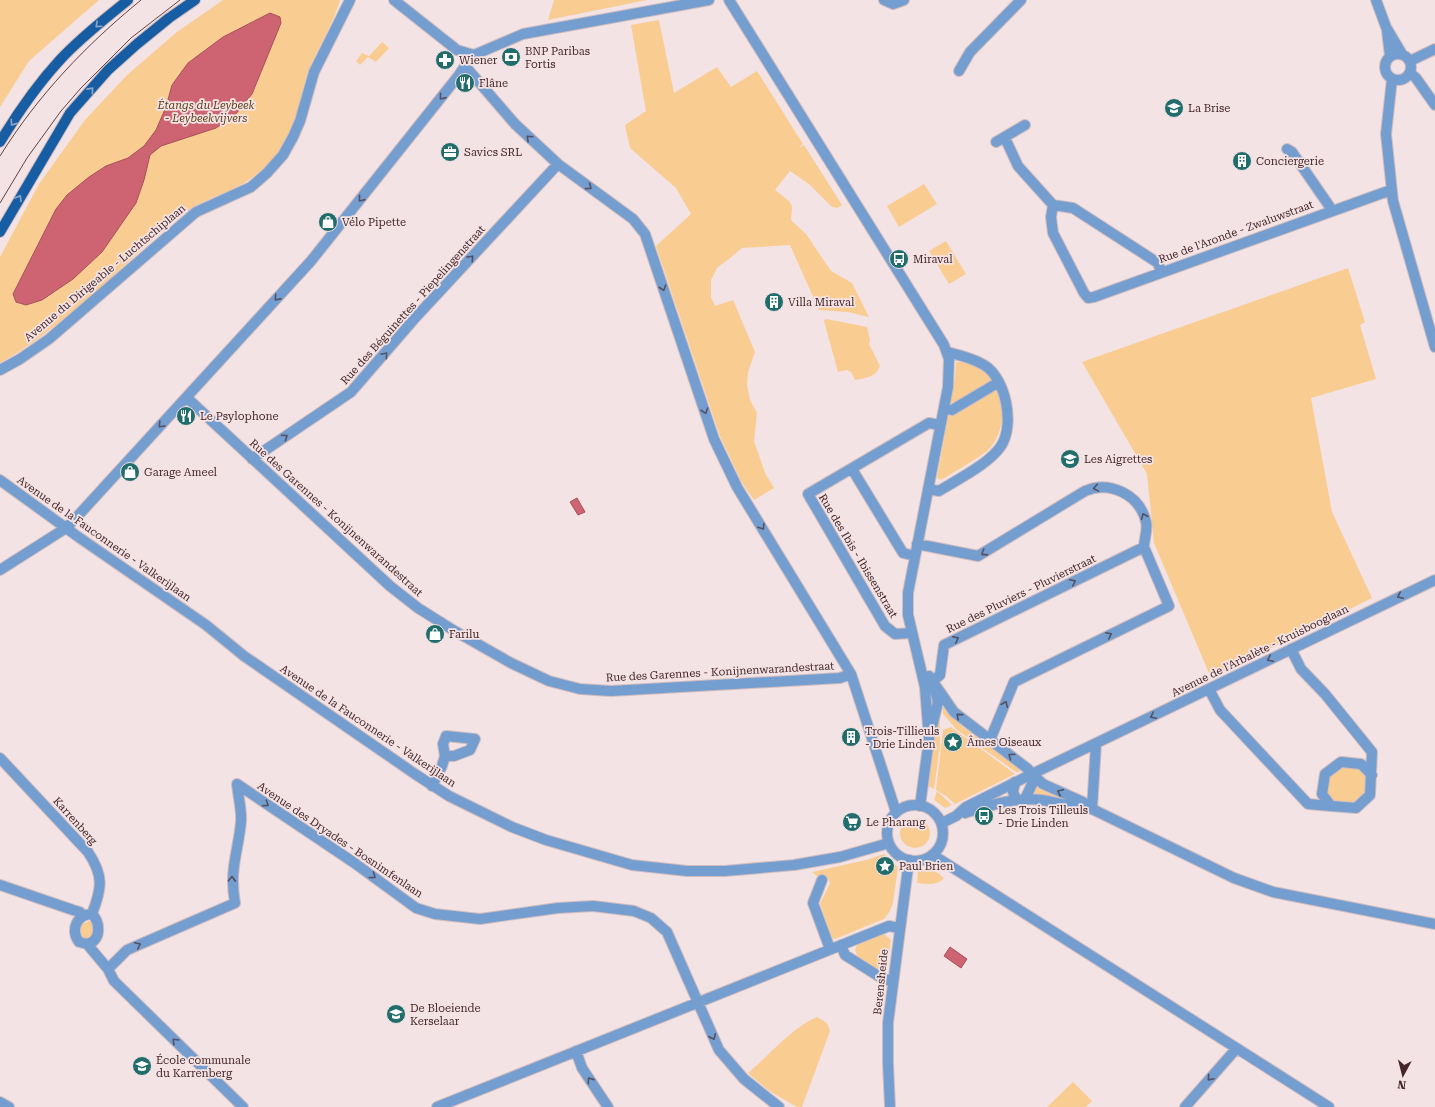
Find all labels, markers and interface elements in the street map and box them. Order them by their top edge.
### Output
one-way arrow [95,20,103,28]
place label: BNP Paribas Fortis [525,45,590,71]
bank icon: BNP Paribas Fortis [500,46,522,68]
pharmacy icon: Wiener [434,49,456,71]
place label: Wiener [459,54,498,67]
restaurant icon: Flâne [454,72,476,94]
place label: Flâne [479,77,508,90]
one-way arrow [86,87,93,95]
one-way arrow [439,93,446,100]
school or university icon: La Brise [1163,97,1185,119]
park label: Étangs du Leybeek - Leybeekvijvers [156,98,255,125]
place label: La Brise [1188,102,1230,115]
one-way arrow [11,118,18,125]
one-way arrow [526,135,534,143]
office icon: Savics SRL [439,141,461,163]
place label: Savics SRL [464,146,522,159]
building icon: Conciergerie [1231,150,1253,172]
place label: Conciergerie [1256,155,1324,168]
one-way arrow [585,182,592,189]
one-way arrow [358,194,365,201]
one-way arrow [15,195,22,202]
street label: Rue de l'Aronde - Zwaluwstraat [1157,198,1315,266]
street label: Avenue du Dirigeable - Luchtschiplaan [22,202,188,344]
shop icon: Vélo Pipette [317,211,339,233]
place label: Vélo Pipette [342,216,406,229]
street label: Rue des Béguinettes - Piepelingenstraat [338,223,488,387]
bus stop icon: Miraval [888,248,910,270]
place label: Miraval [913,253,953,266]
one-way arrow [466,255,473,263]
one-way arrow [658,284,667,291]
building icon: Villa Miraval [763,291,785,313]
one-way arrow [274,293,282,301]
place label: Villa Miraval [788,296,855,309]
one-way arrow [380,353,387,360]
restaurant icon: Le Psylophone [175,405,197,427]
one-way arrow [700,407,709,414]
place label: Le Psylophone [200,410,279,423]
one-way arrow [159,421,166,428]
one-way arrow [281,434,288,442]
street label: Rue des Garennes - Konijnenwarandestraat [247,437,425,599]
school or university icon: Les Aigrettes [1059,448,1081,470]
place label: Les Aigrettes [1084,453,1152,466]
shop icon: Garage Ameel [119,461,141,483]
place label: Garage Ameel [144,466,218,479]
street label: Avenue de la Fauconnerie - Valkerijlaan [15,474,193,604]
one-way arrow [1093,483,1099,492]
street label: Rue des Ibis - Ibissenstraat [816,492,900,620]
one-way arrow [1140,513,1148,520]
one-way arrow [757,523,764,530]
one-way arrow [981,548,988,555]
street label: Rue des Pluviers - Pluvierstraat [944,552,1098,636]
one-way arrow [1069,579,1076,587]
one-way arrow [1396,591,1404,599]
street label: Avenue de l'Arbalète - Kruisbooglaan [1169,602,1351,700]
shop icon: Farilu [424,623,446,645]
place label: Farilu [449,628,479,641]
one-way arrow [1105,632,1113,640]
one-way arrow [952,636,959,644]
one-way arrow [1267,654,1274,662]
street label: Rue des Garennes - Konijnenwarandestraat [605,660,835,684]
street label: Avenue de la Fauconnerie - Valkerijlaan [278,662,458,790]
one-way arrow [1000,700,1008,707]
one-way arrow [1150,711,1157,719]
one-way arrow [956,713,964,720]
place label: Trois-Tillieuls - Drie Linden [865,725,939,751]
building icon: Trois-Tillieuls - Drie Linden [840,726,862,748]
place icon: Âmes Oiseaux [942,731,964,753]
place label: Âmes Oiseaux [967,735,1042,749]
one-way arrow [1009,754,1016,761]
street label: Avenue des Dryades - Bosnimfenlaan [255,780,425,900]
one-way arrow [1056,789,1064,797]
street label: Karrenberg [50,795,100,848]
one-way arrow [261,799,268,806]
place label: Les Trois Tilleuls - Drie Linden [998,804,1088,830]
bus stop icon: Les Trois Tilleuls - Drie Linden [973,805,995,827]
supermarket icon: Le Pharang [841,811,863,833]
place label: Le Pharang [866,816,926,829]
place icon: Paul Brien [874,855,896,877]
place label: Paul Brien [899,860,953,873]
one-way arrow [369,872,376,879]
one-way arrow [228,876,236,882]
one-way arrow [133,942,141,950]
street label: Berensheide [871,949,891,1015]
place label: De Bloeiende Kerselaar [410,1002,481,1028]
school or university icon: De Bloeiende Kerselaar [385,1003,407,1025]
one-way arrow [708,1033,716,1041]
one-way arrow [172,1038,180,1046]
place label: École communale du Karrenberg [156,1053,250,1080]
school or university icon: École communale du Karrenberg [131,1055,153,1077]
north arrow [1383,1055,1423,1095]
one-way arrow [1207,1073,1215,1081]
text: N [1396,1077,1407,1091]
one-way arrow [588,1078,595,1085]

